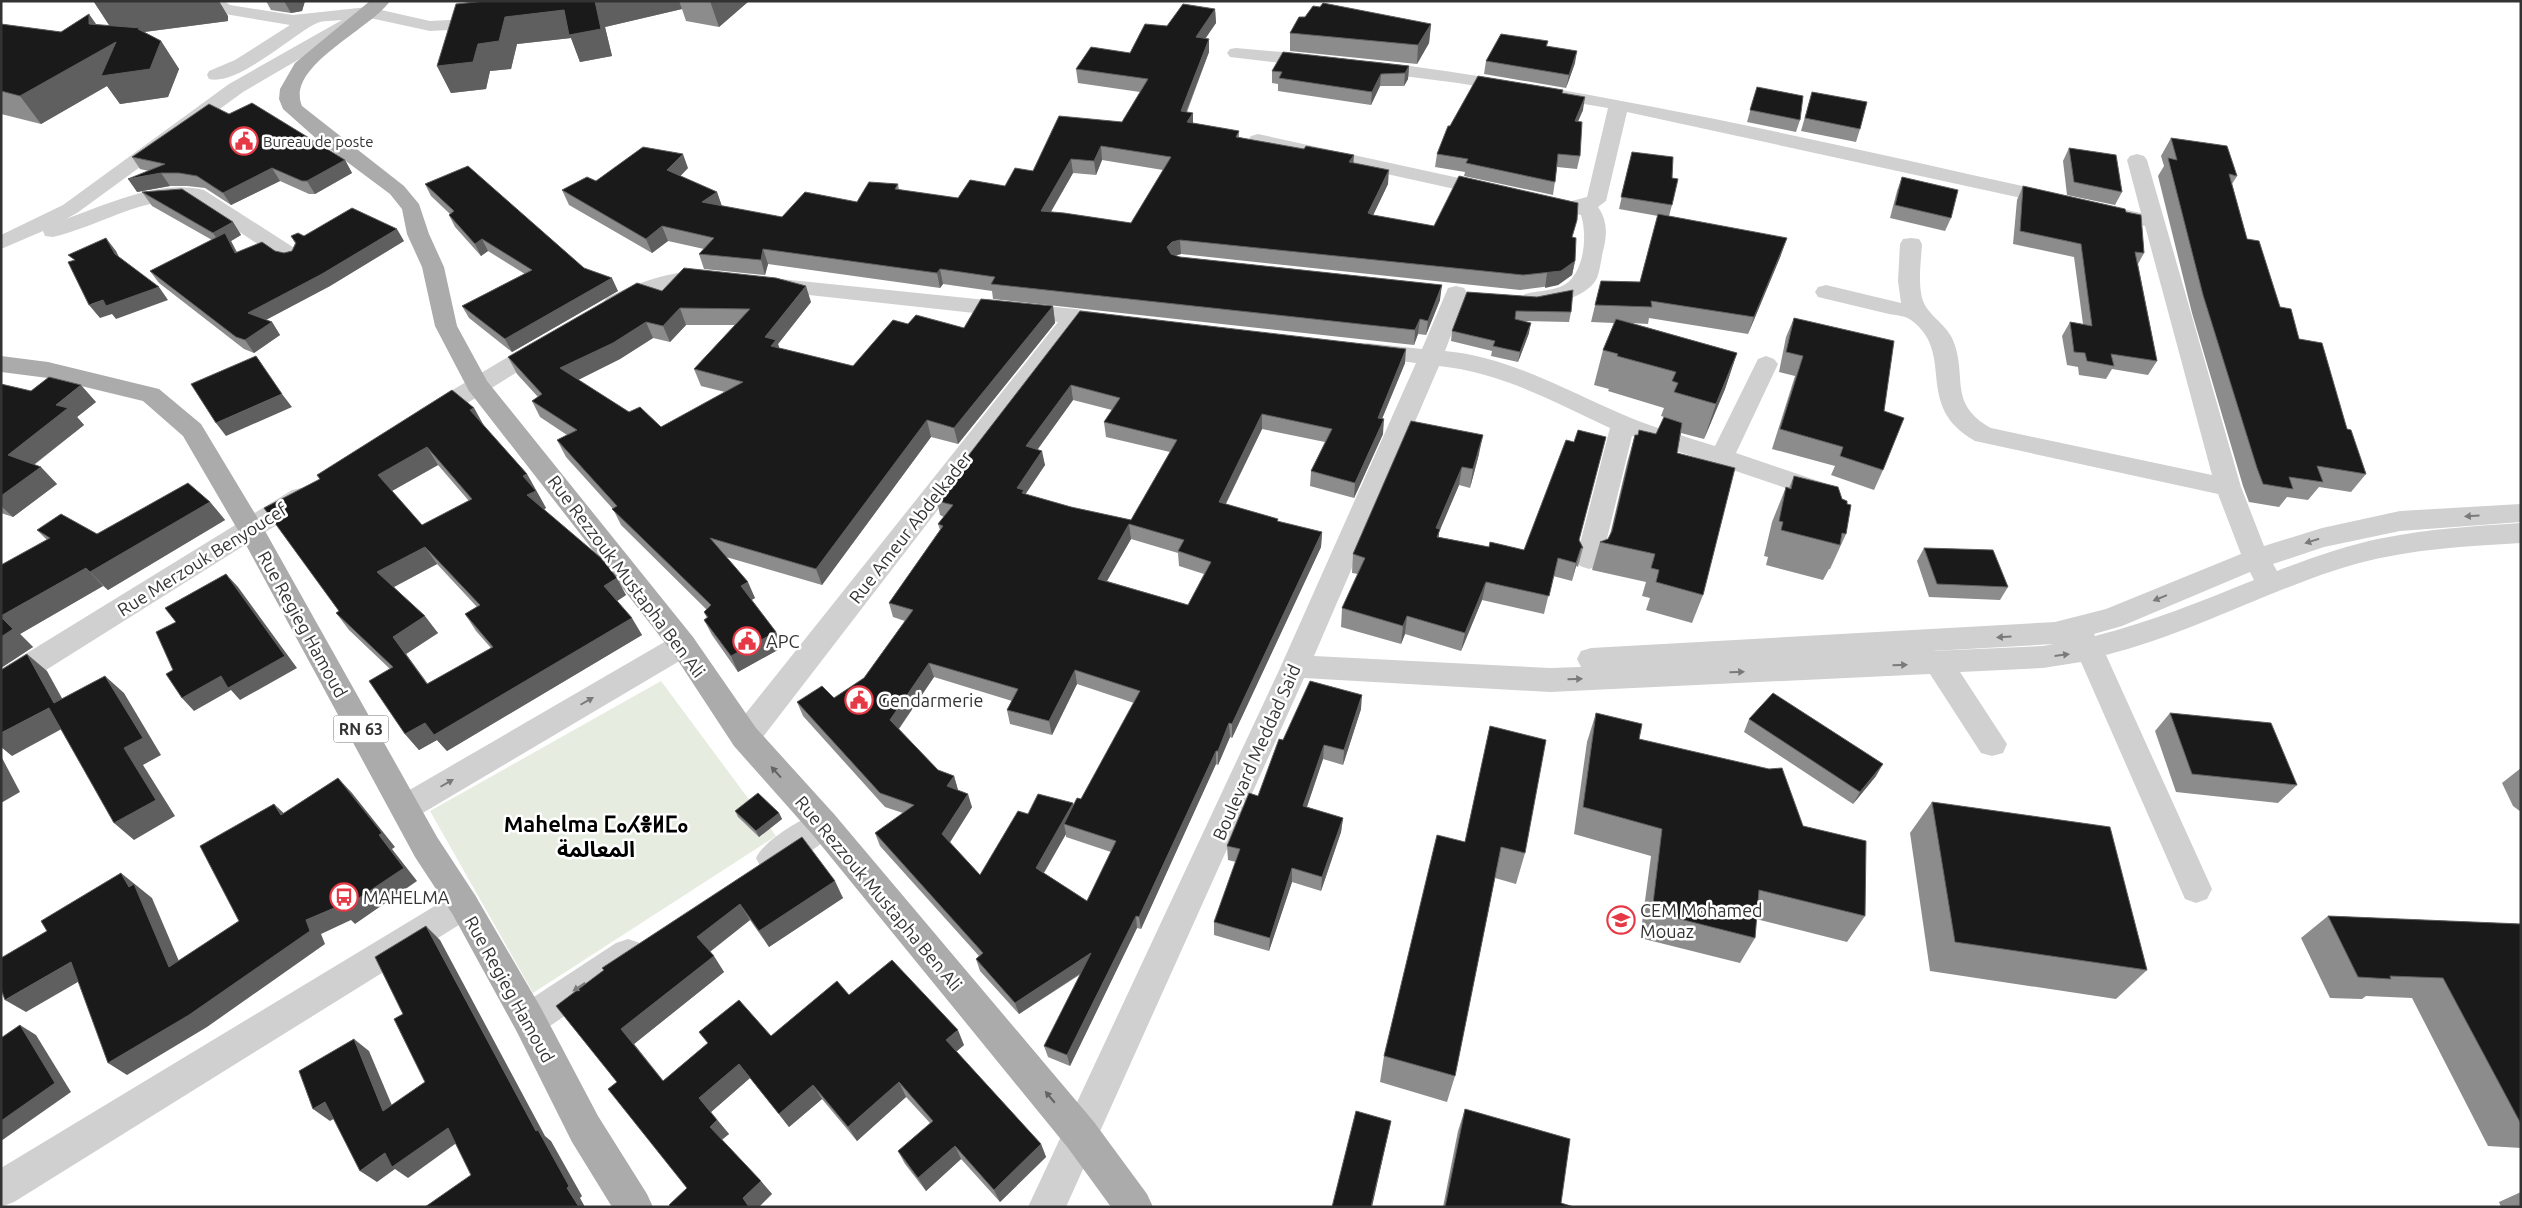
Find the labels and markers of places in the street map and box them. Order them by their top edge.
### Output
public building icon: Bureau de poste [229,126,259,156]
place label: Bureau de poste [263,133,373,150]
public building icon: APC [732,626,762,656]
place label: APC [766,631,800,651]
public building icon: Gendarmerie [844,685,874,715]
place label: Gendarmerie [878,690,983,710]
bus stop icon: MAHELMA [329,882,359,912]
place label: MAHELMA [363,887,450,907]
place label: CEM Mohamed Mouaz [1640,900,1763,941]
school or university icon: CEM Mohamed Mouaz [1606,905,1636,935]

